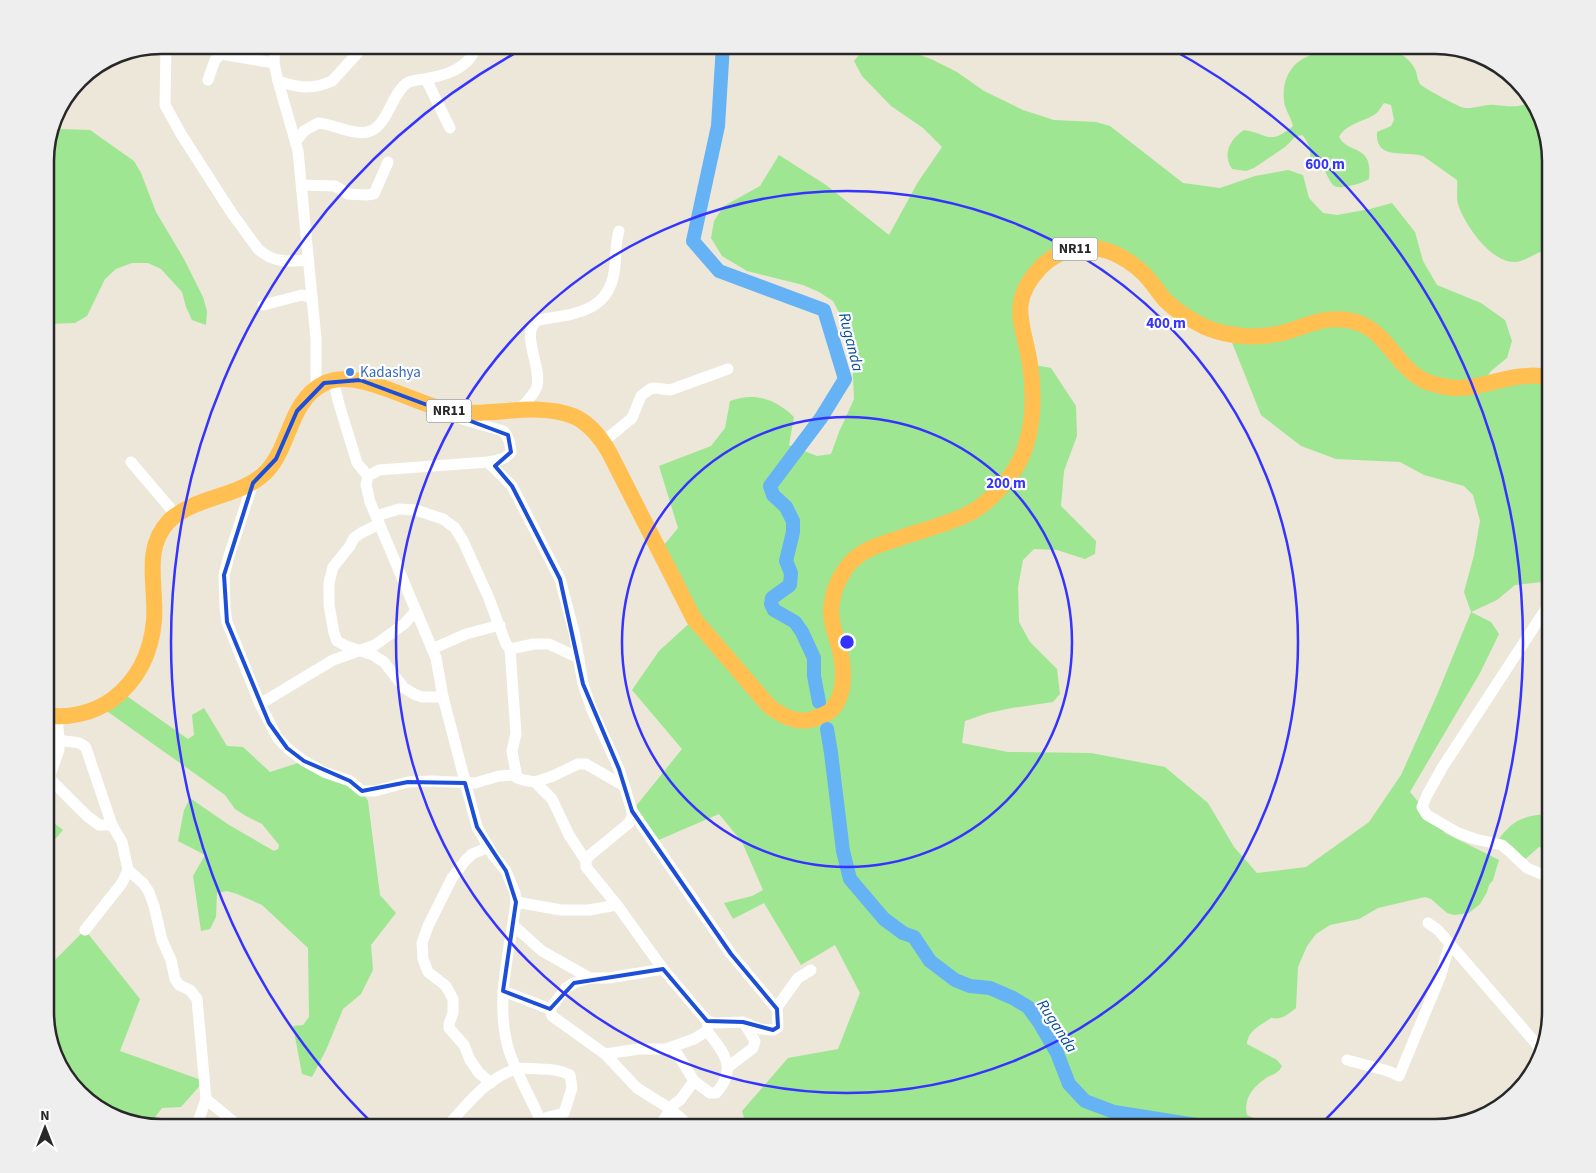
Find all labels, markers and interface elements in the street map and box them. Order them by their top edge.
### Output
text: 600 m [1305,154,1345,175]
road number: NR11 [1052,238,1098,260]
water label: Ruganda [833,310,869,374]
text: 400 m [1146,313,1186,334]
place label: Kadashya [360,362,421,383]
marker: Kadashya [344,366,356,378]
road number: NR11 [426,400,472,422]
text: 200 m [986,473,1026,494]
centre of rings [838,633,856,651]
water label: Ruganda [1031,995,1083,1057]
north arrow [20,1103,70,1153]
text: N [40,1106,50,1126]

